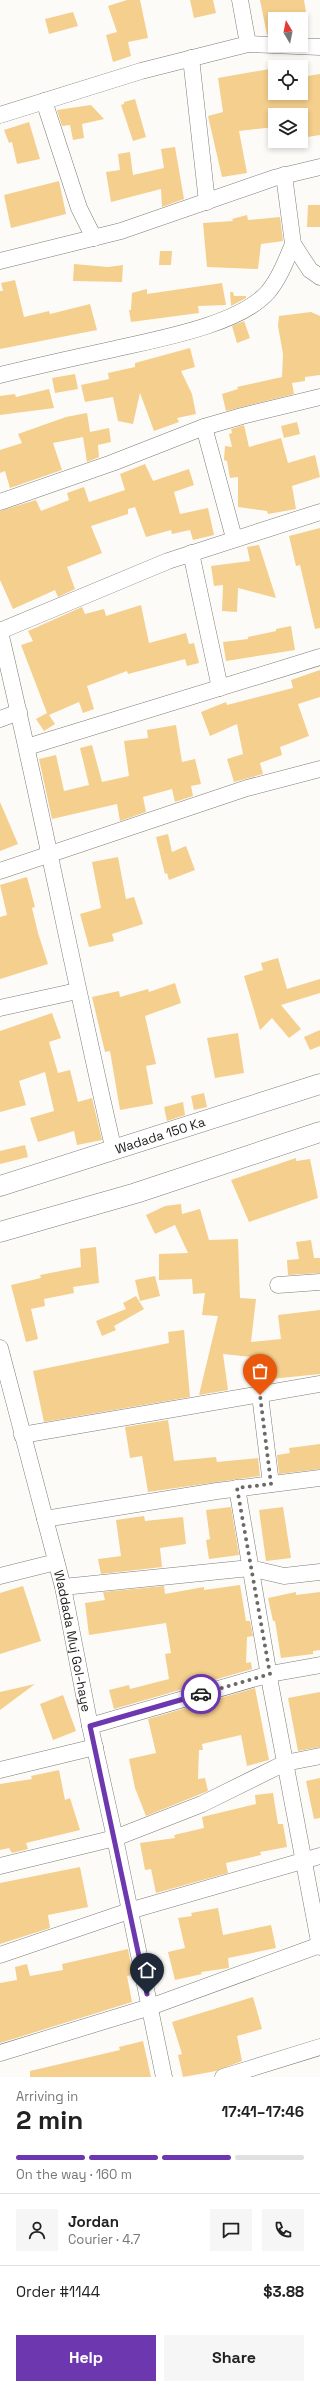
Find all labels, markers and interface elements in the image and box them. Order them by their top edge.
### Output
north arrow [268,12,308,52]
map controls [268,12,308,148]
button: locate [268,60,308,100]
button: layers [268,108,308,148]
street label: Wadada 150 Ka [113,1113,208,1158]
pin [243,1354,277,1395]
icon: bag [249,1360,271,1382]
street label: Waddada Muj Gol-haye [50,1568,95,1713]
courier [181,1674,221,1714]
icon: car [190,1683,212,1705]
pin [130,1953,164,1994]
icon: home [136,1959,158,1981]
text: Arriving in [16,2088,78,2105]
text: 17:41–17:46 [222,2102,304,2121]
text: 2 min [16,2103,83,2137]
text: On the way · 160 m [16,2166,132,2183]
button: person [16,2209,58,2251]
button: chat [210,2209,252,2251]
button: phone [262,2209,304,2251]
text: Jordan [68,2212,119,2231]
text: Courier · 4.7 [68,2231,140,2248]
text: Order #1144 [16,2282,100,2301]
text: $3.88 [263,2282,304,2301]
button: Help [16,2335,156,2381]
button: Share [164,2335,304,2381]

